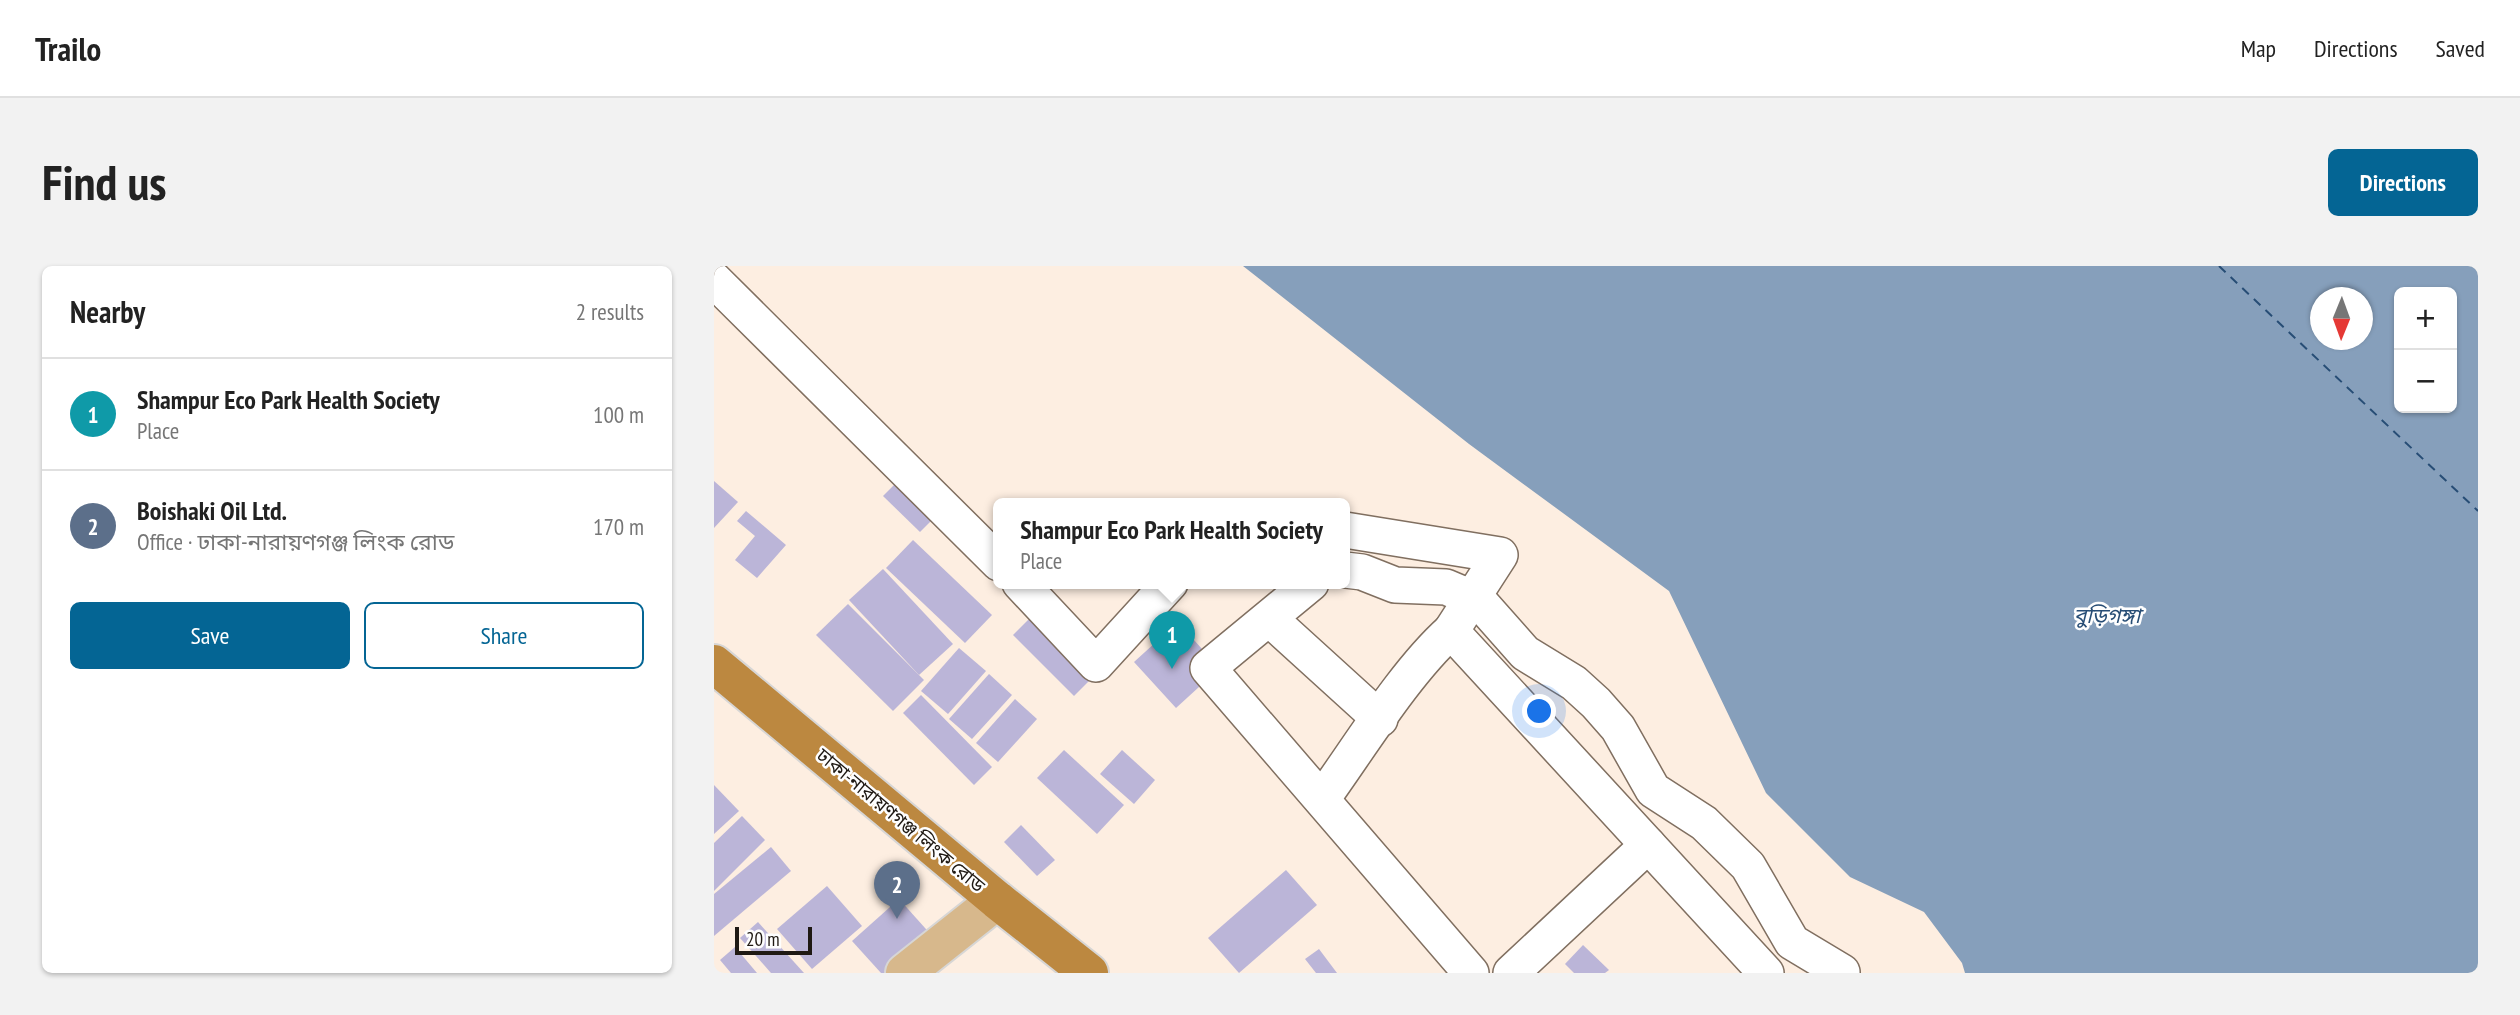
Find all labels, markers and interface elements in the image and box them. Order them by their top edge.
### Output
text: Trailo [35,27,101,70]
text: Map [2241,33,2276,64]
text: Directions [2314,33,2398,64]
text: Saved [2436,33,2485,64]
button: Directions [2328,149,2478,216]
text: Find us [42,150,166,214]
north arrow [2310,287,2373,350]
map controls [2394,287,2457,413]
button: + [2394,287,2457,350]
text: Nearby [70,292,145,331]
text: 2 results [576,297,644,326]
button: − [2394,350,2457,413]
text: Shampur Eco Park Health Society [137,383,440,416]
text: 1 [88,400,99,429]
text: 100 m [593,400,644,429]
text: Place [137,416,179,445]
text: Boishaki Oil Ltd. [137,494,287,527]
popup [993,498,1350,589]
text: 2 [88,512,99,541]
text: 170 m [593,512,644,541]
text: Shampur Eco Park Health Society [1020,513,1323,546]
text: Office · ঢাকা-নারায়ণগঞ্জ লিংক রোড [137,527,454,556]
text: Place [1020,546,1062,575]
button: Save [70,602,350,669]
button: Share [364,602,644,669]
water label: বুড়িগঙ্গা [2074,602,2145,629]
pin: 1 [1149,611,1195,669]
your location [1522,694,1556,728]
street label: ঢাকা-নারায়ণগঞ্জ লিংক রোড [811,742,990,898]
pin: 2 [874,861,920,919]
scale bar [735,924,812,956]
text: 20 m [746,927,780,951]

